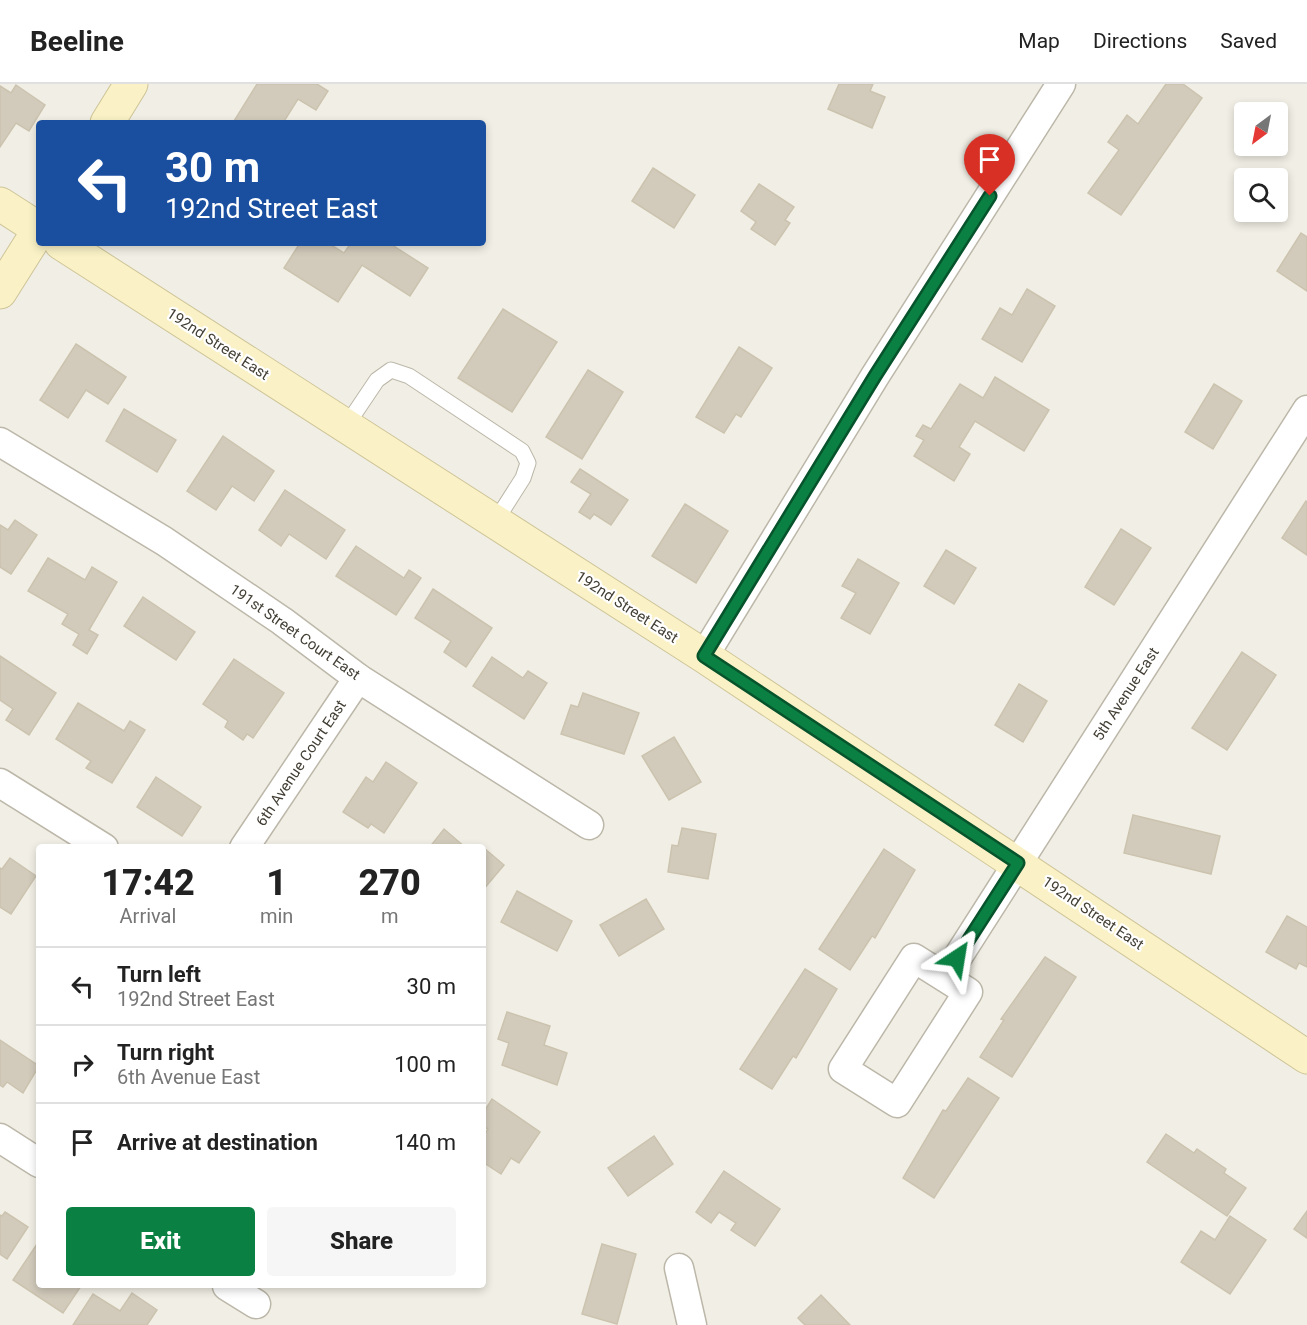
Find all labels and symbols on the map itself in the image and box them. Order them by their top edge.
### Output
north arrow [1234,102,1288,156]
pin [964,134,1015,196]
street label: 192nd Street East [163,304,273,384]
street label: 192nd Street East [572,567,682,647]
street label: 191st Street Court East [226,580,364,684]
street label: 5th Avenue East [1089,644,1163,744]
street label: 6th Avenue Court East [252,697,350,829]
street label: 192nd Street East [1039,872,1147,954]
position arrow [925,926,989,990]

